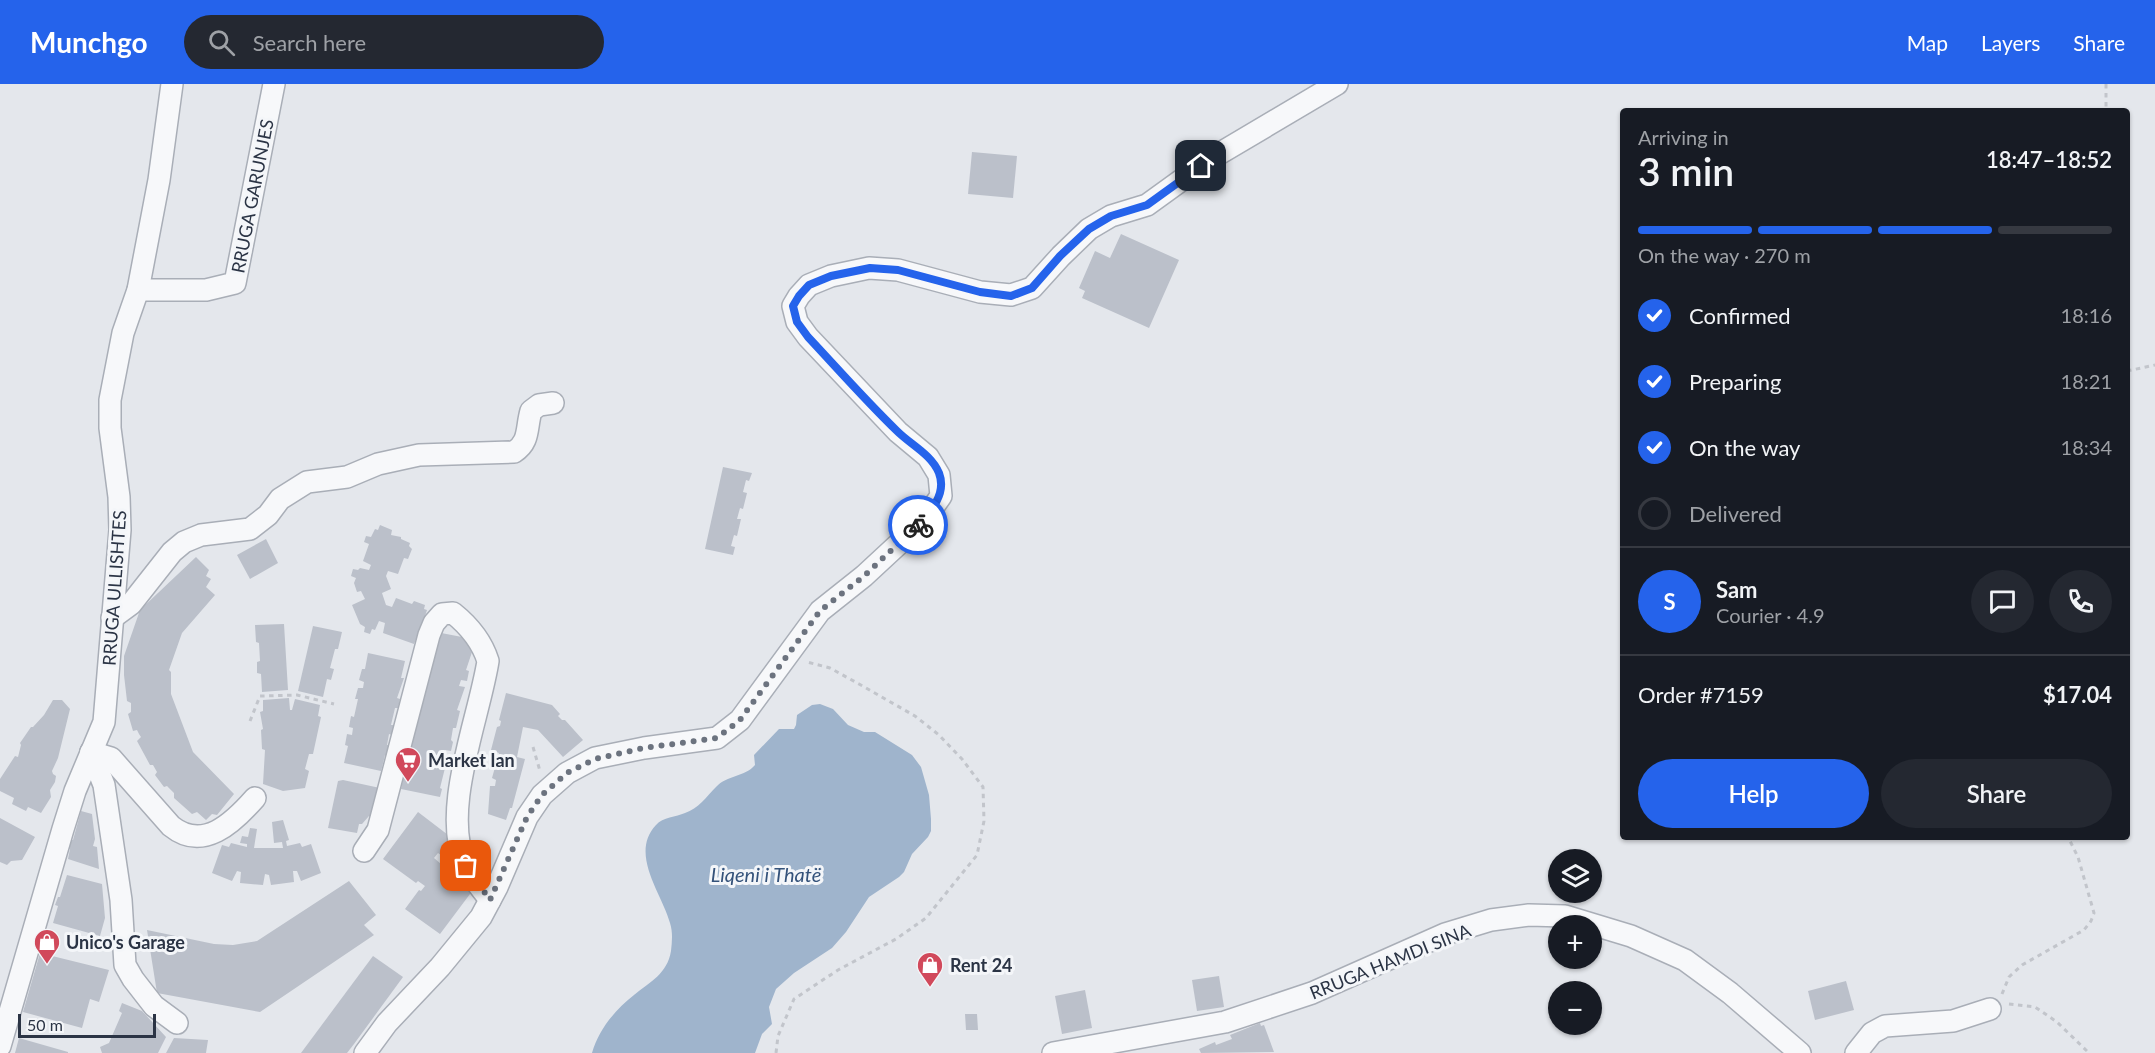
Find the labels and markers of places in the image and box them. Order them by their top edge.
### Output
pin [1175,140,1226,191]
supermarket icon: Market Ian [393,745,423,783]
place label: Market Ian [428,749,515,771]
pin [440,840,491,891]
shop icon: Unico's Garage [32,927,62,965]
place label: Unico's Garage [66,931,185,953]
shop icon: Rent 24 [915,950,945,988]
place label: Rent 24 [950,954,1013,976]

